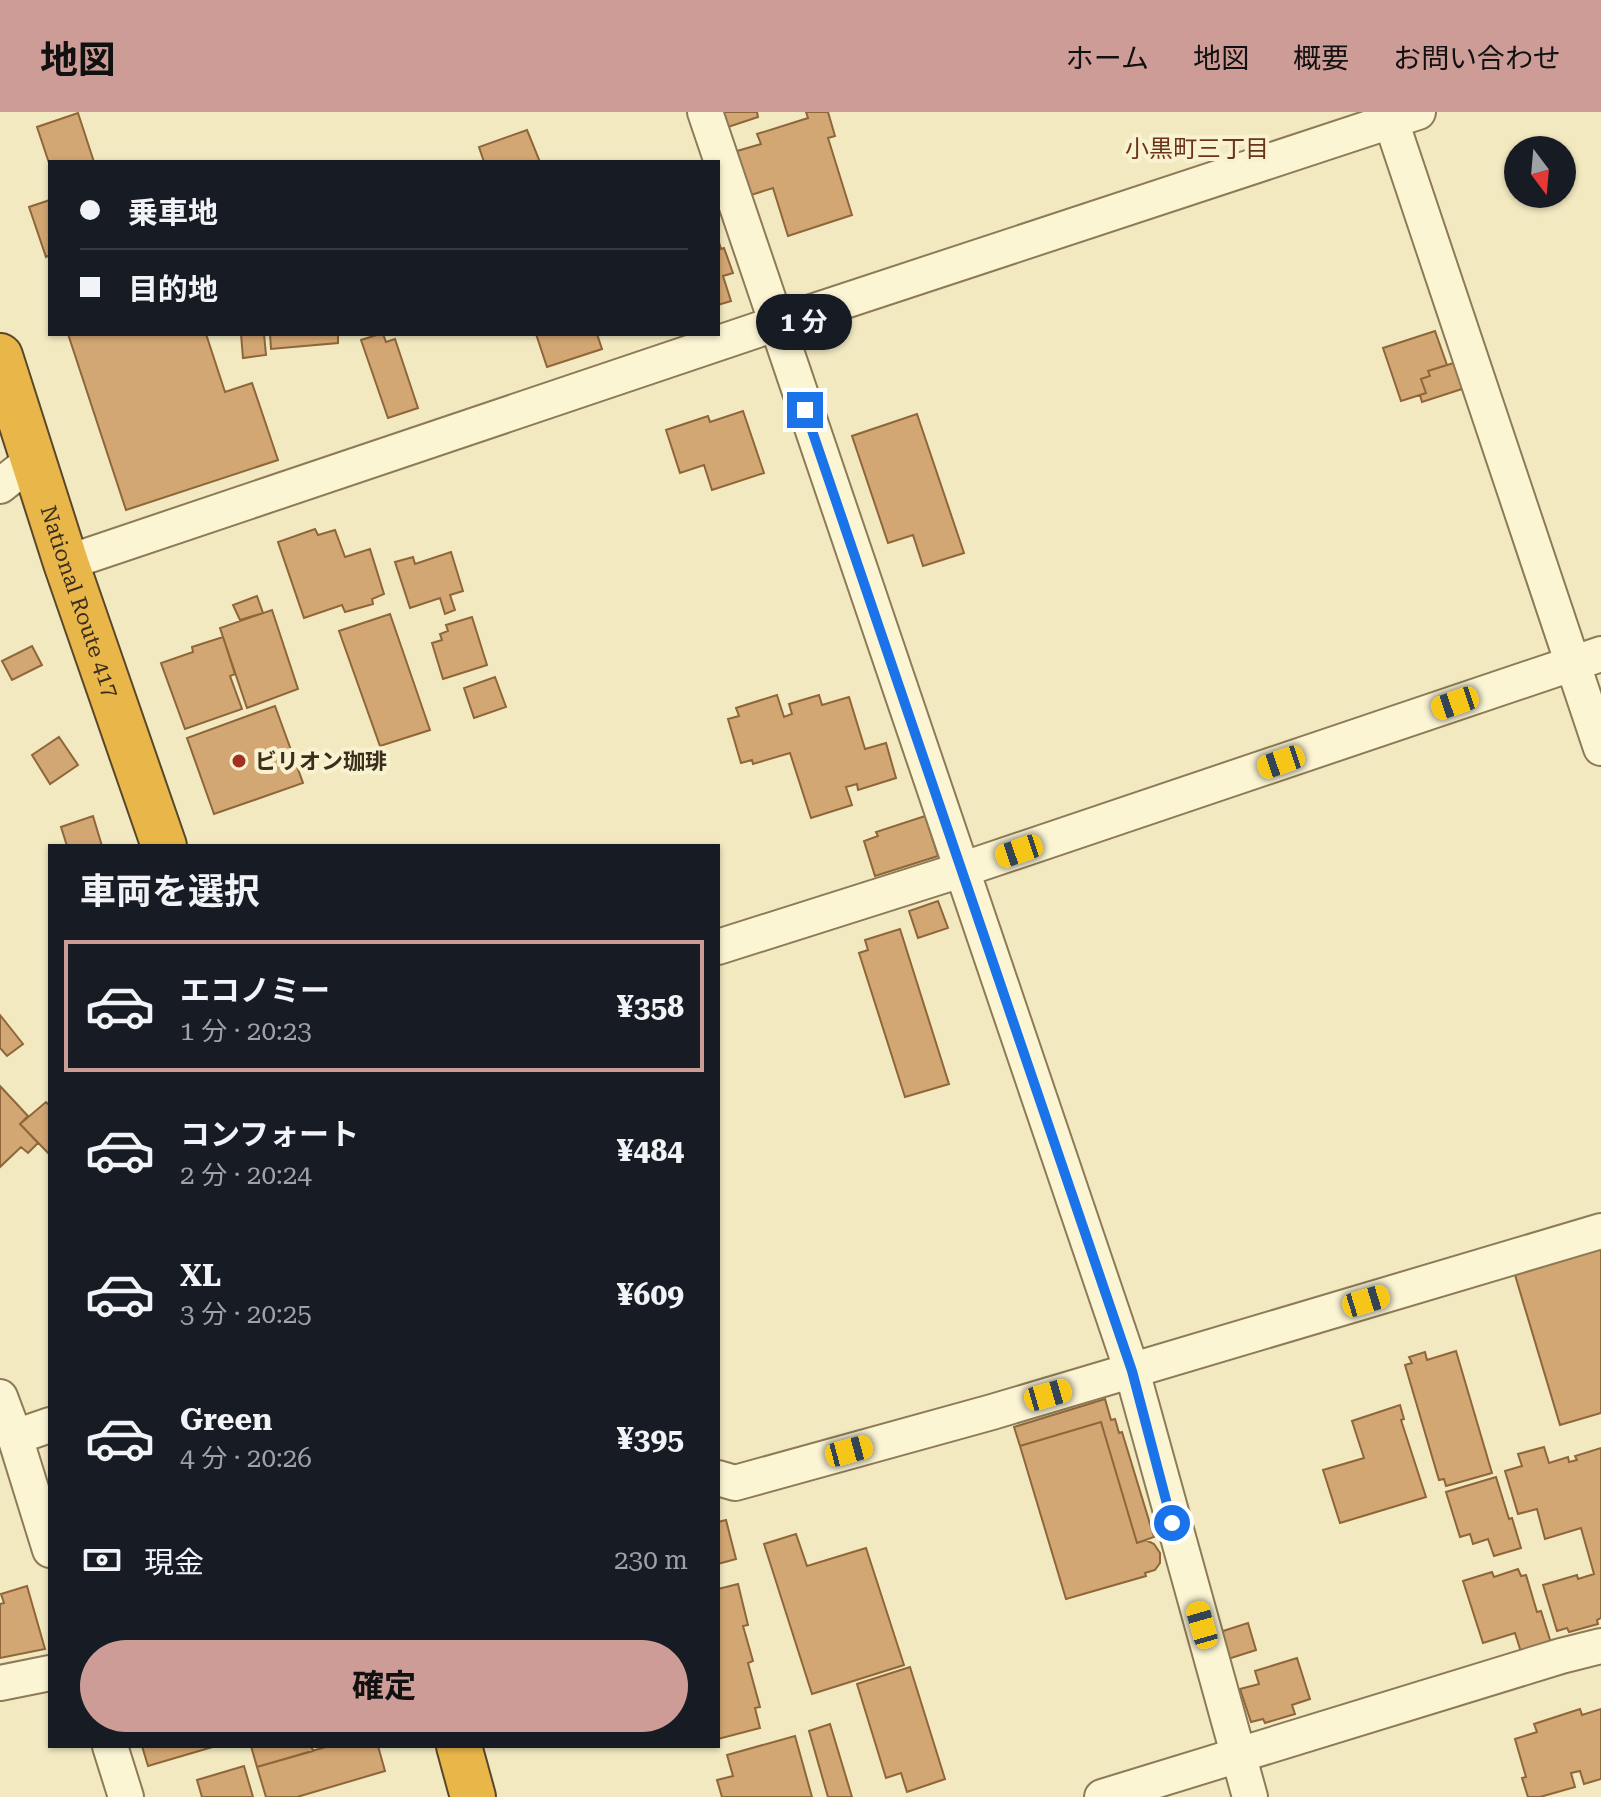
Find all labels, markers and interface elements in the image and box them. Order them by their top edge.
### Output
text: 地図 [40,38,116,82]
text: ホーム [1066,42,1149,75]
text: 地図 [1193,42,1249,75]
text: 概要 [1293,42,1349,75]
text: お問い合わせ [1393,42,1561,75]
district label: 小黒町三丁目 [1125,135,1269,163]
north arrow [1504,136,1576,208]
map controls [1504,136,1576,208]
text: 乗車地 [128,195,218,230]
text: 目的地 [128,272,218,307]
callout: 1 分 [757,294,853,350]
text: 1 分 [780,307,828,337]
route end [787,392,823,428]
street label: National Route 417 [35,502,124,701]
car [1428,684,1482,722]
car [1254,743,1308,781]
place label: ビリオン珈琲 [255,749,387,774]
marker: ビリオン珈琲 [230,752,248,770]
car [992,832,1046,870]
text: 車両を選択 [80,871,260,913]
icon: car [84,970,156,1042]
text: エコノミー [180,973,330,1008]
text: ¥358 [617,989,684,1024]
text: 1 分 · 20:23 [180,1016,312,1046]
icon: car [84,1114,156,1186]
text: コンフォート [180,1117,359,1152]
text: ¥484 [617,1133,684,1168]
text: 2 分 · 20:24 [180,1160,312,1190]
icon: car [84,1258,156,1330]
text: XL [180,1258,221,1293]
text: ¥609 [617,1277,684,1312]
car [1340,1283,1392,1319]
text: 3 分 · 20:25 [180,1299,312,1329]
car [1022,1377,1074,1413]
icon: car [84,1402,156,1474]
text: Green [180,1402,272,1437]
text: ¥395 [617,1421,684,1456]
car [823,1433,875,1469]
text: 4 分 · 20:26 [180,1443,312,1473]
route start [1154,1505,1190,1541]
icon: cash [80,1538,124,1582]
text: 現金 [144,1545,204,1580]
text: 230 m [614,1545,688,1575]
car [1184,1599,1220,1651]
button: 確定 [80,1640,688,1732]

